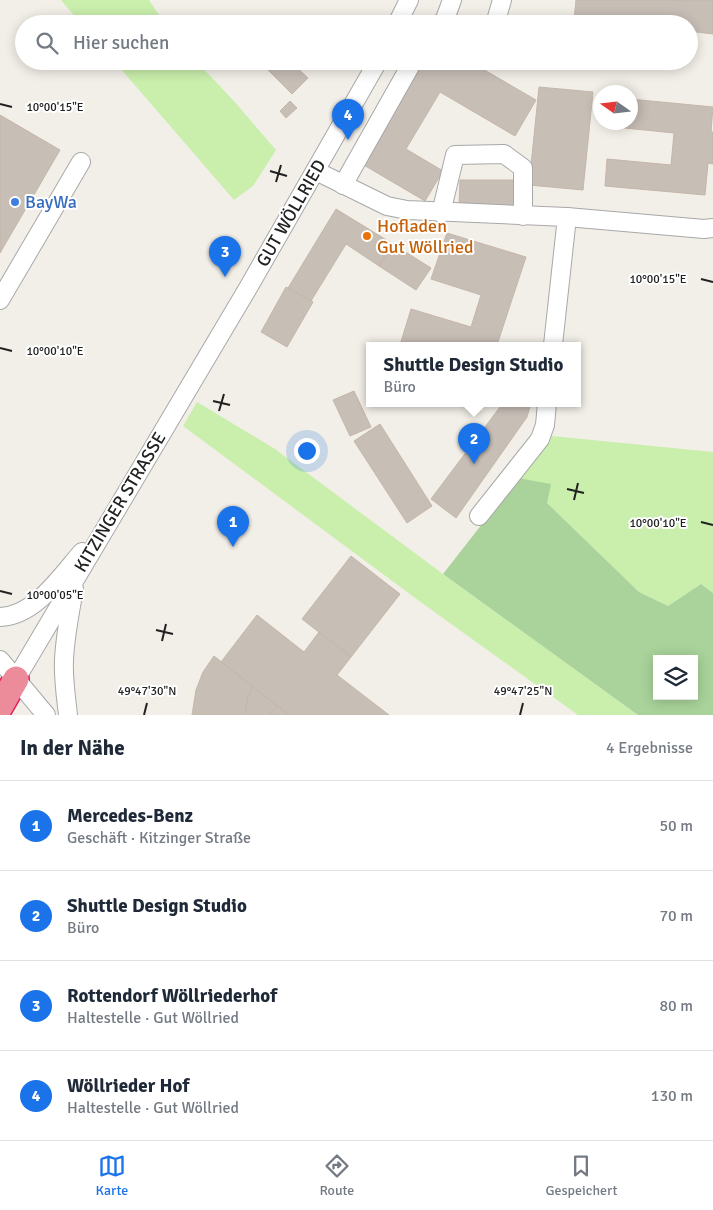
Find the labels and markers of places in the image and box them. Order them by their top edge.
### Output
pin: 4 [332,99,364,140]
place label: BayWa [25,191,77,213]
marker: BayWa [9,196,21,208]
place label: Hofladen Gut Wöllried [377,215,473,258]
marker: Hofladen Gut Wöllried [361,230,373,242]
pin: 3 [209,236,241,277]
pin: 2 [458,423,490,464]
pin: 1 [217,506,249,547]

